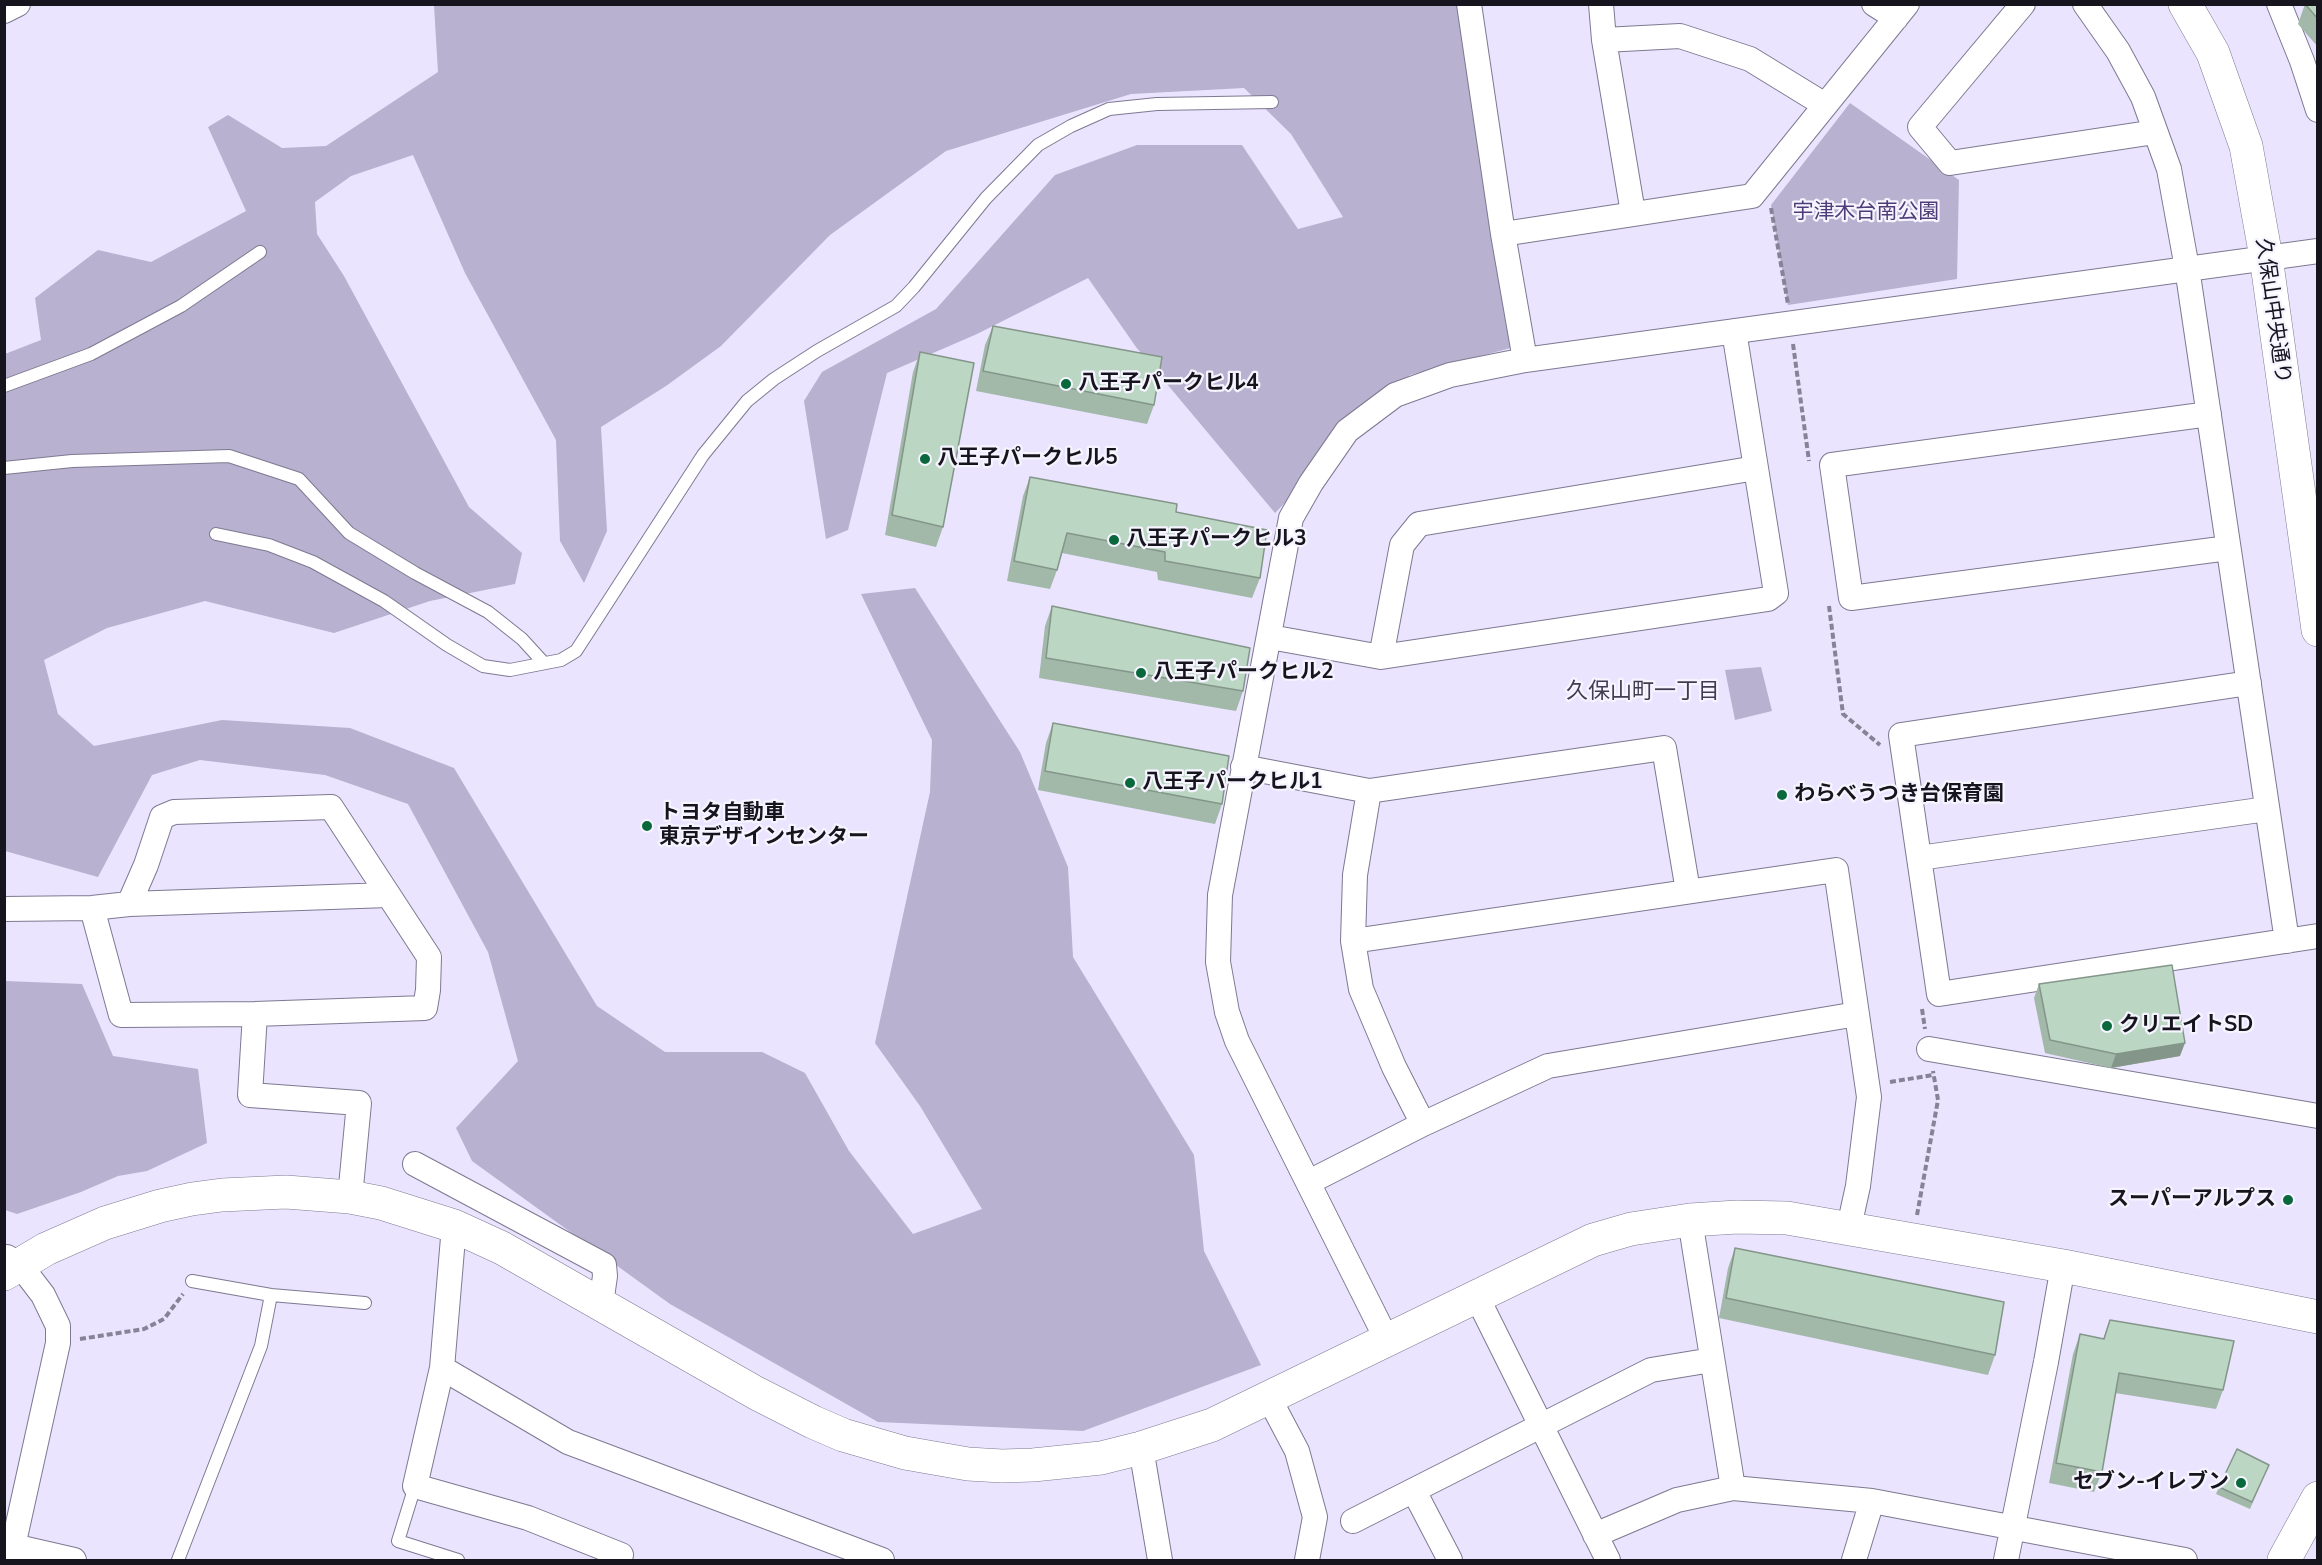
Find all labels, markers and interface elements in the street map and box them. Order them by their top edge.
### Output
park label: 宇津木台南公園 [1793,200,1939,226]
street label: 久保山中央通り [2249,236,2295,386]
place label: 八王子パークヒル4 [1078,371,1259,397]
marker: 八王子パークヒル4 [1059,377,1073,391]
place label: 八王子パークヒル5 [937,446,1118,472]
marker: 八王子パークヒル5 [918,452,932,466]
place label: 八王子パークヒル3 [1126,527,1307,553]
marker: 八王子パークヒル3 [1107,533,1121,547]
place label: 八王子パークヒル2 [1153,660,1334,686]
marker: 八王子パークヒル2 [1134,666,1148,680]
district label: 久保山町一丁目 [1566,680,1720,706]
place label: 八王子パークヒル1 [1142,770,1323,796]
marker: 八王子パークヒル1 [1123,776,1137,790]
place label: わらべうつき台保育園 [1794,782,2004,808]
marker: わらべうつき台保育園 [1775,788,1789,802]
place label: トヨタ自動車 東京デザインセンター [659,801,869,851]
marker: トヨタ自動車 東京デザインセンター [640,819,654,833]
place label: クリエイトSD [2119,1013,2253,1039]
marker: クリエイトSD [2100,1019,2114,1033]
place label: スーパーアルプス [2108,1187,2276,1213]
marker: スーパーアルプス [2281,1193,2295,1207]
place label: セブン-イレブン [2073,1470,2229,1496]
marker: セブン-イレブン [2234,1476,2248,1490]

